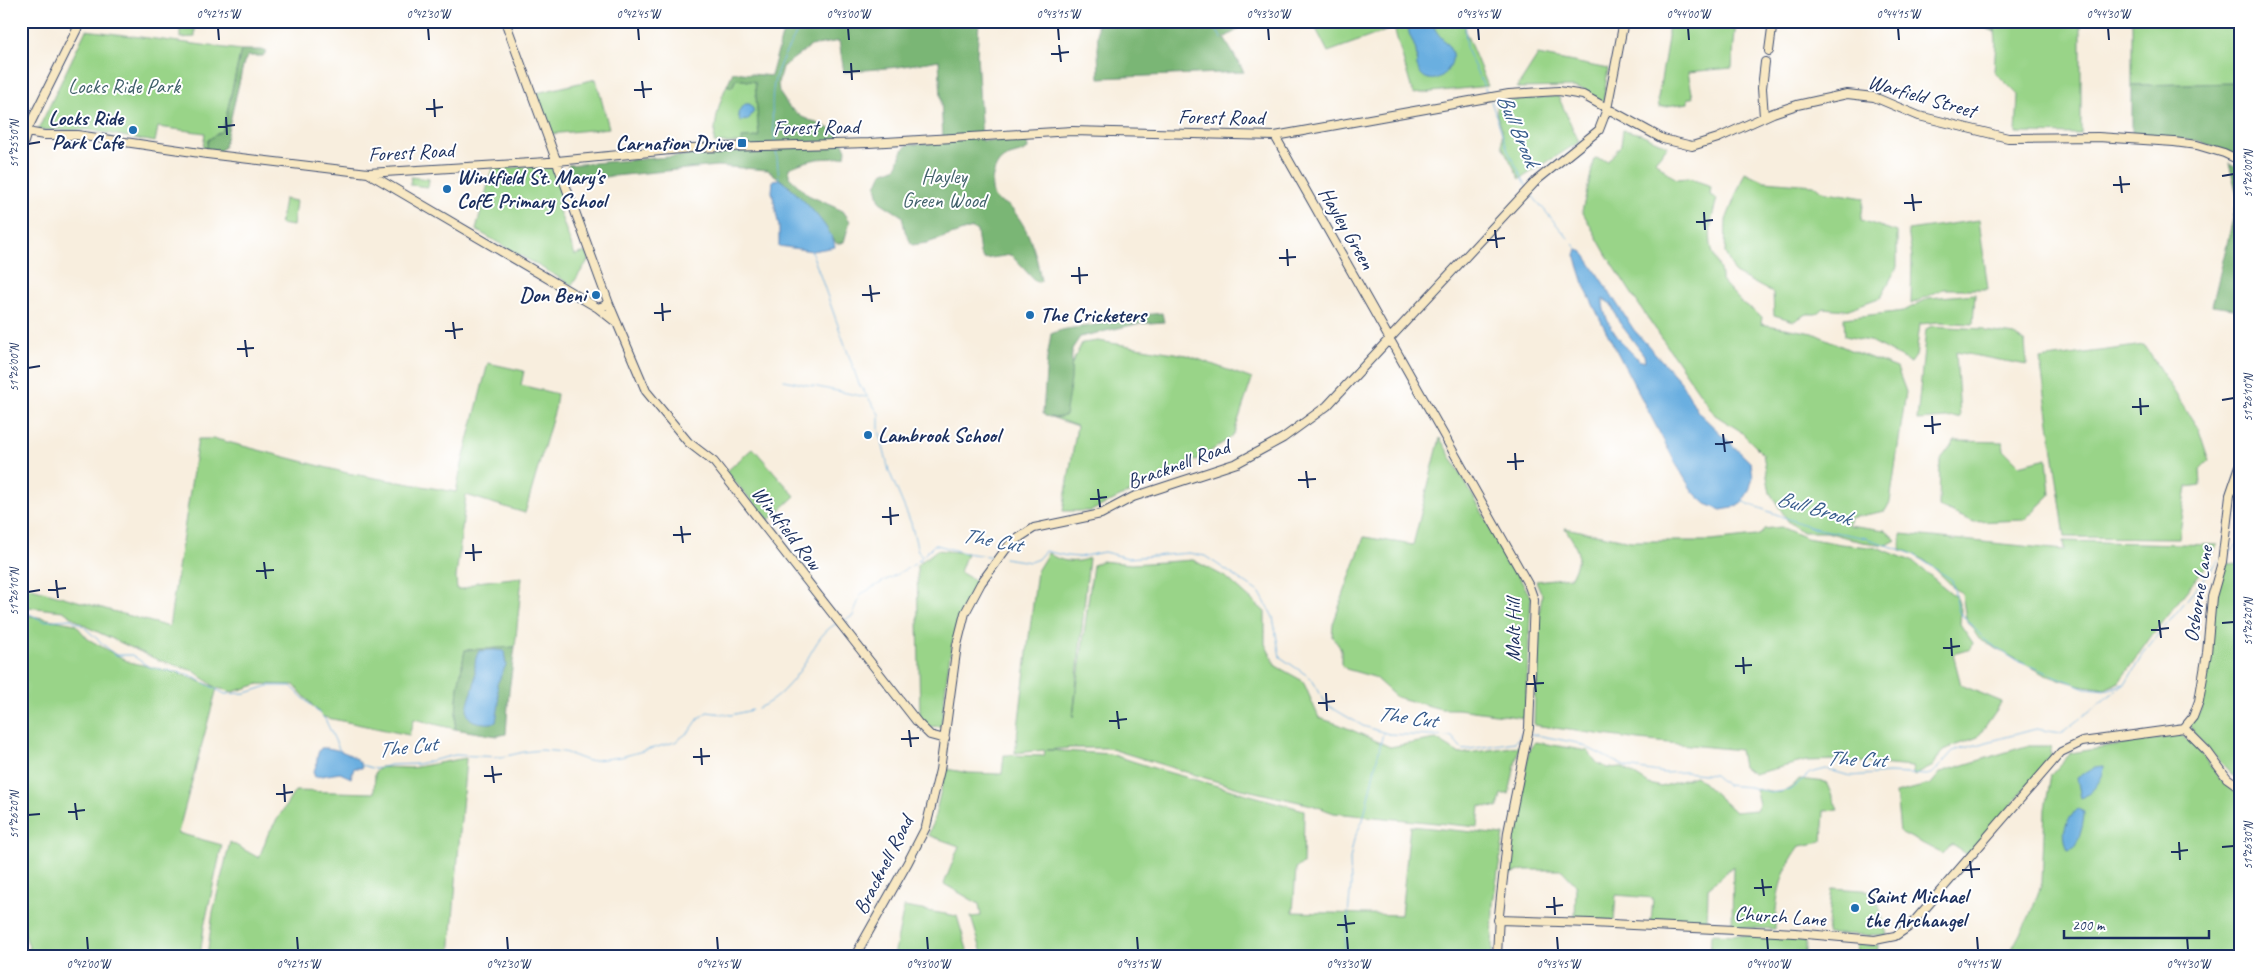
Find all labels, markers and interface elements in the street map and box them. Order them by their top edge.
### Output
text: 0°42'15"W [196,6,242,22]
text: 0°42'30"W [406,6,452,22]
text: 0°42'45"W [616,6,662,22]
text: 0°43'00"W [826,6,872,22]
text: 0°43'15"W [1036,6,1082,22]
text: 0°43'30"W [1246,6,1292,22]
text: 0°43'45"W [1456,6,1502,22]
text: 0°44'00"W [1666,6,1712,22]
text: 0°44'15"W [1876,6,1922,22]
text: 0°44'30"W [2086,6,2132,22]
street label: Warfield Street [1865,68,1982,125]
park label: Locks Ride Park [68,73,181,99]
water label: Bull Brook [1490,90,1547,174]
street label: Forest Road [1178,103,1268,131]
place label: Locks Ride Park Cafe [48,105,125,155]
street label: Forest Road [773,113,863,141]
text: 51°25'50"N [6,119,22,168]
marker: Locks Ride Park Cafe [127,124,139,136]
place label: Carnation Drive [615,130,734,156]
street label: Forest Road [367,137,458,167]
marker: Carnation Drive [736,137,748,149]
text: 51°26'00"N [2240,149,2256,198]
park label: Hayley Green Wood [902,163,989,213]
place label: Winkfield St. Mary's CofE Primary School [457,164,610,215]
street label: Hayley Green [1313,182,1381,274]
marker: Winkfield St. Mary's CofE Primary School [441,183,453,195]
place label: Don Beni [519,282,589,308]
marker: Don Beni [590,289,602,301]
place label: The Cricketers [1040,302,1148,328]
marker: The Cricketers [1024,309,1036,321]
text: 51°26'00"N [6,343,22,392]
text: 51°26'10"N [2240,373,2256,422]
place label: Lambrook School [878,422,1004,448]
marker: Lambrook School [862,429,874,441]
street label: Bracknell Road [1123,432,1236,495]
street label: Winkfield Row [746,481,829,577]
water label: Bull Brook [1774,484,1858,533]
water label: The Cut [960,521,1028,560]
street label: Osborne Lane [2178,542,2219,644]
text: 51°26'10"N [6,567,22,616]
street label: Malt Hill [1500,595,1526,661]
text: 51°26'20"N [2240,597,2256,646]
water label: The Cut [1376,699,1443,735]
water label: The Cut [376,729,443,765]
water label: The Cut [1826,744,1891,774]
text: 51°26'20"N [6,790,22,839]
street label: Bracknell Road [847,808,921,919]
text: 51°26'30"N [2240,821,2256,870]
place label: Saint Michael the Archangel [1865,883,1972,933]
street label: Church Lane [1734,900,1828,932]
marker: Saint Michael the Archangel [1849,902,1861,914]
scale bar [2064,907,2210,939]
text: 200 m [2072,916,2106,935]
text: 0°42'00"W [66,956,112,972]
text: 0°42'15"W [276,956,322,972]
text: 0°42'30"W [486,956,532,972]
text: 0°42'45"W [696,956,742,972]
text: 0°43'00"W [906,956,952,972]
text: 0°43'15"W [1116,956,1162,972]
text: 0°43'30"W [1326,956,1372,972]
text: 0°43'45"W [1536,956,1582,972]
text: 0°44'00"W [1746,956,1792,972]
text: 0°44'15"W [1956,956,2002,972]
text: 0°44'30"W [2166,956,2212,972]

